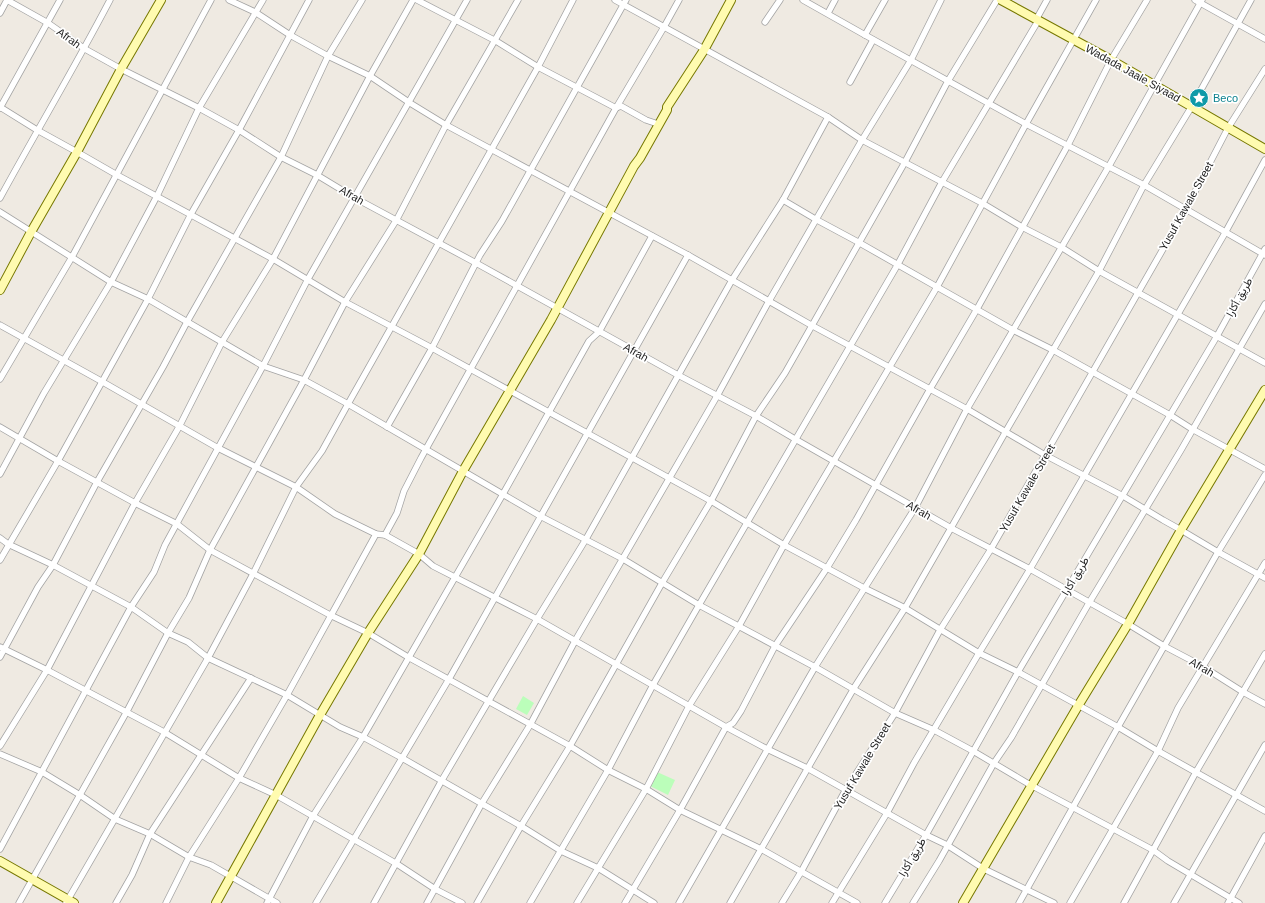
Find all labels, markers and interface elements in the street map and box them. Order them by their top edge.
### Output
street label: Afrah [55,25,83,51]
street label: Wadada Jaale Siyaad [1083,42,1183,104]
place icon: Beco [1188,87,1210,109]
place label: Beco [1213,92,1238,104]
street label: Yusuf Kawale Street [1157,160,1215,252]
street label: Afrah [338,183,366,207]
street label: طريق أكارا [1224,276,1255,319]
street label: Afrah [622,340,650,364]
street label: Yusuf Kawale Street [997,442,1057,534]
street label: Afrah [905,498,933,522]
street label: طريق أكارا [1059,555,1092,598]
street label: Afrah [1188,655,1216,679]
street label: Yusuf Kawale Street [831,720,893,812]
street label: طريق أكارا [896,836,929,879]

